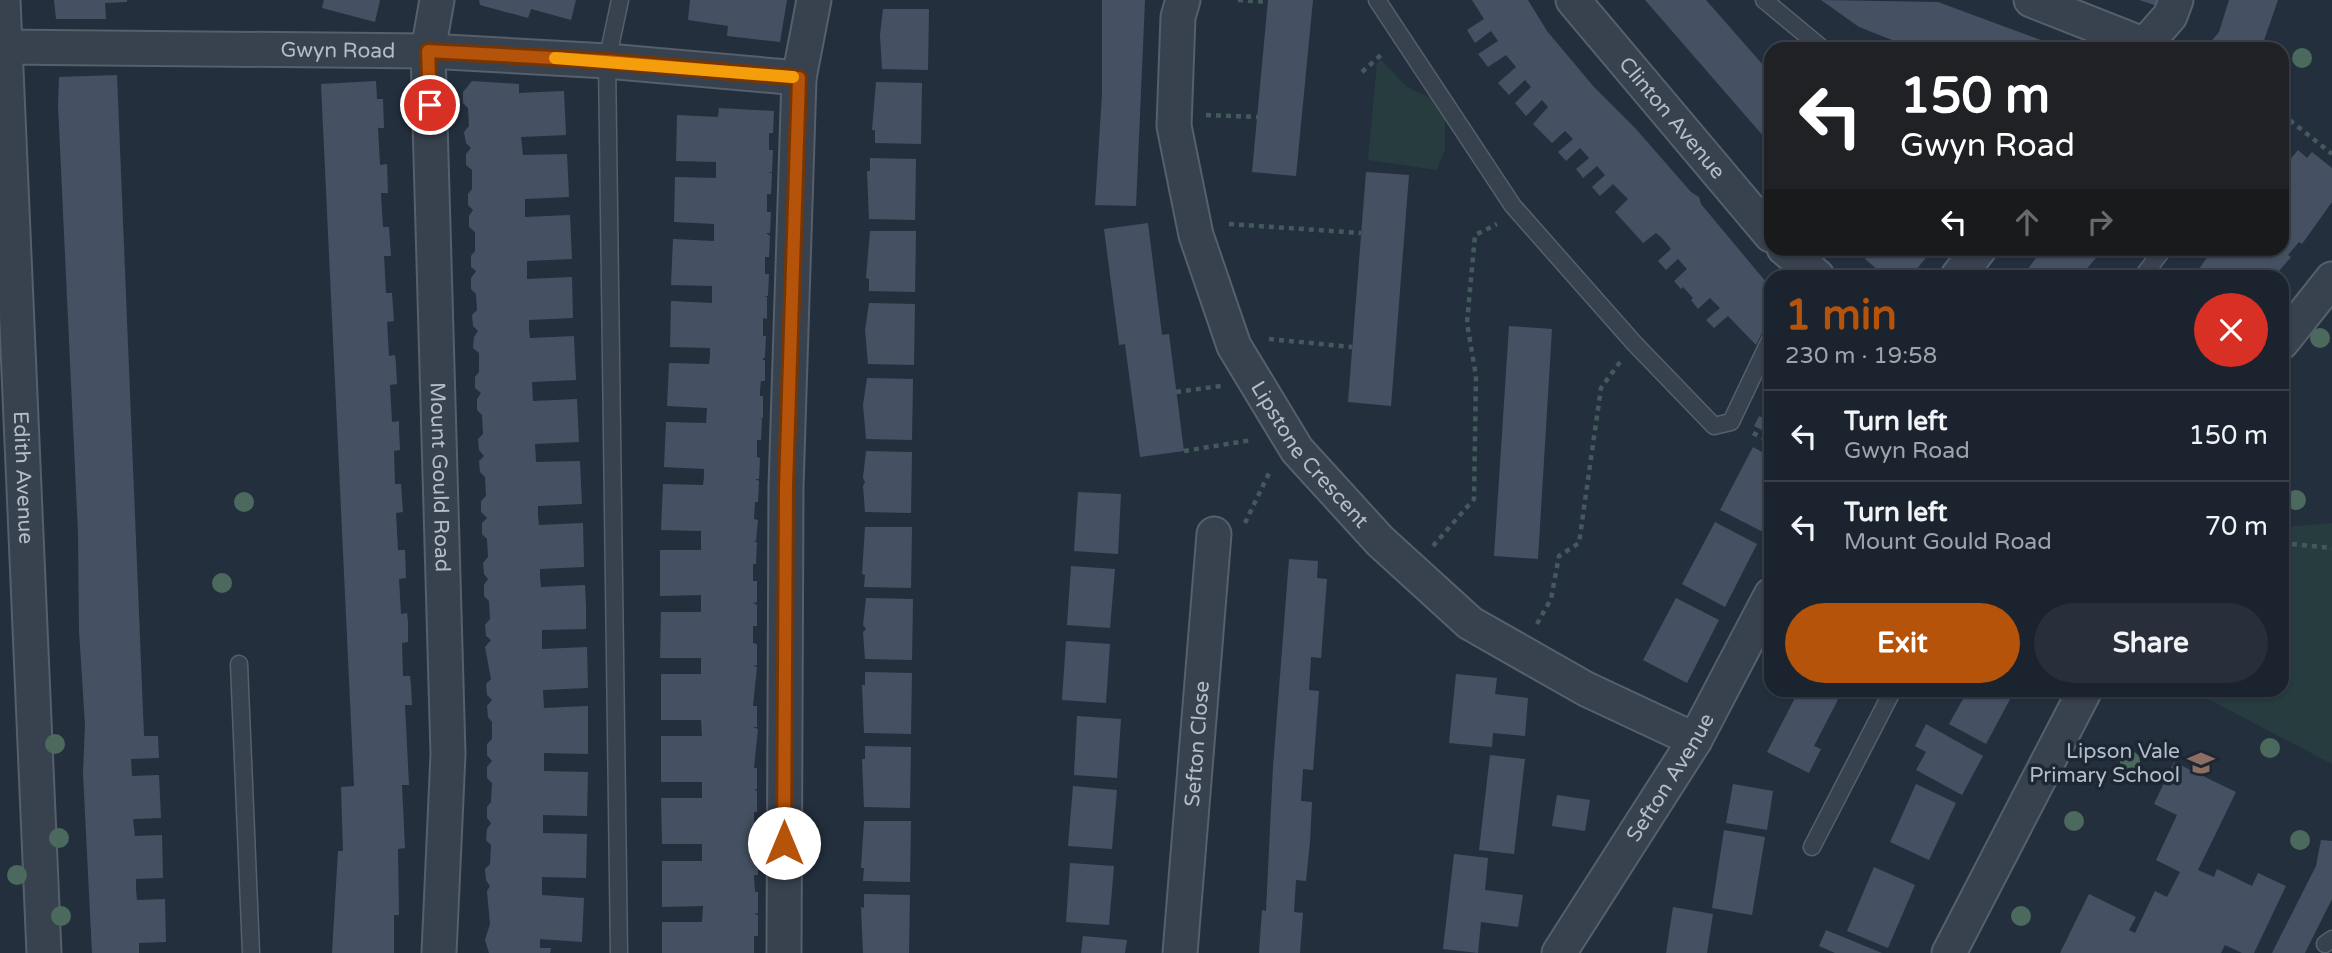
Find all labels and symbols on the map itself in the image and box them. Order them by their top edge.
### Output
street label: Gwyn Road [280,38,396,64]
street label: Clinton Avenue [1613,52,1730,184]
pin [400,75,460,135]
street label: Lipstone Crescent [1245,377,1374,533]
street label: Mount Gould Road [424,382,455,572]
street label: Edith Avenue [8,411,38,545]
street label: Sefton Close [1180,680,1215,808]
street label: Sefton Avenue [1621,709,1720,847]
place label: Lipson Vale Primary School [2029,739,2180,788]
school or university icon: Lipson Vale Primary School [2186,748,2216,778]
position arrow [747,806,821,880]

